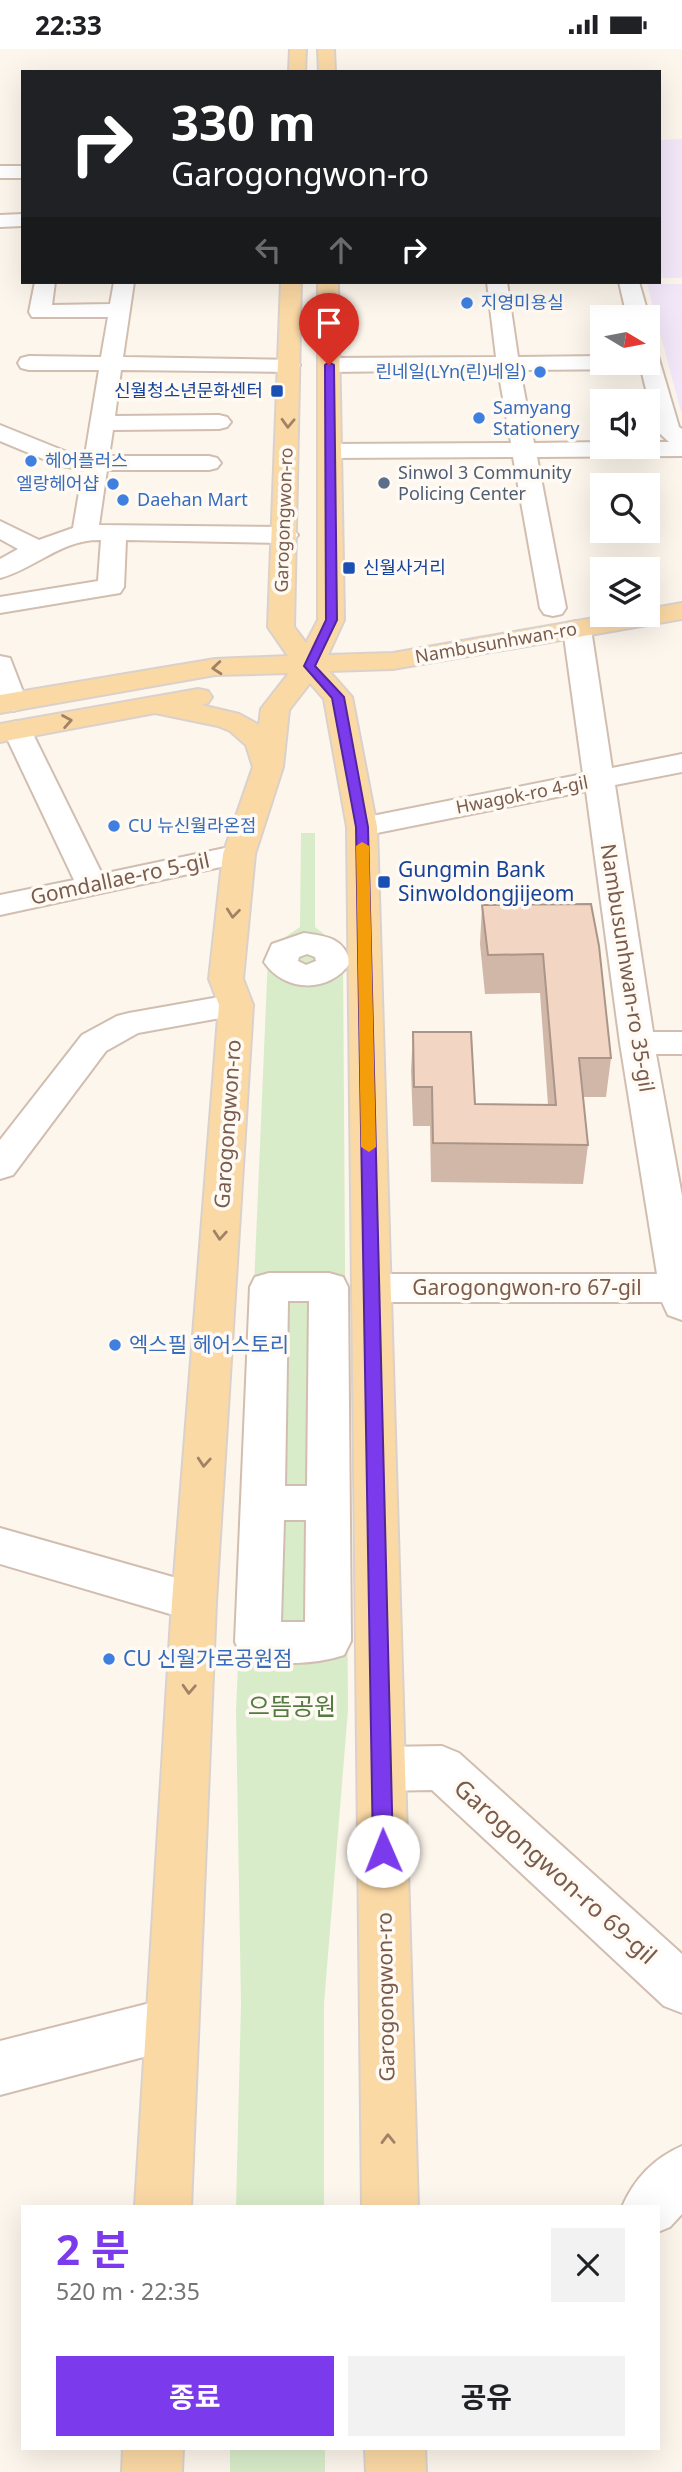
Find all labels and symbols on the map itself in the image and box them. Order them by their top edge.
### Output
place label: 지영미용실 [481,290,564,314]
pin [299,293,359,365]
marker: 지영미용실 [459,295,475,311]
north arrow [590,305,660,375]
place label: 린네일(LYn(린)네일) [375,359,526,383]
marker: 린네일(LYn(린)네일) [532,364,548,380]
place label: 신월청소년문화센터 [114,378,263,402]
marker: 신월청소년문화센터 [269,383,285,399]
place label: Samyang Stationery [493,395,580,440]
marker: Samyang Stationery [471,410,487,426]
one-way arrow [280,418,295,429]
street label: Garogongwon-ro [268,447,298,593]
place label: 헤어플러스 [45,448,128,472]
marker: 헤어플러스 [23,453,39,469]
place label: Sinwol 3 Community Policing Center [398,460,572,505]
place label: 엘랑헤어샵 [16,471,99,495]
marker: Sinwol 3 Community Policing Center [376,475,392,491]
marker: 엘랑헤어샵 [105,476,121,492]
place label: Daehan Mart [137,487,248,511]
marker: Daehan Mart [115,492,131,508]
place label: 신월사거리 [363,555,446,579]
marker: 신월사거리 [341,560,357,576]
street label: Nambusunhwan-ro [413,616,579,668]
one-way arrow [211,660,222,675]
one-way arrow [61,714,73,729]
street label: Hwagok-ro 4-gil [454,769,590,819]
place label: CU 뉴신월라온점 [128,813,257,837]
marker: CU 뉴신월라온점 [106,818,122,834]
street label: Nambusunhwan-ro 35-gil [595,842,661,1094]
street label: Gomdallae-ro 5-gil [28,845,212,911]
place label: Gungmin Bank Sinwoldongjijeom [398,855,575,907]
marker: Gungmin Bank Sinwoldongjijeom [376,874,392,890]
one-way arrow [226,907,241,918]
street label: Garogongwon-ro [207,1038,247,1209]
one-way arrow [213,1230,228,1241]
street label: Garogongwon-ro 67-gil [412,1273,642,1301]
place label: 엑스필 헤어스토리 [129,1330,289,1358]
marker: 엑스필 헤어스토리 [107,1337,123,1353]
one-way arrow [197,1457,212,1468]
place label: CU 신월가로공원점 [123,1644,292,1672]
marker: CU 신월가로공원점 [101,1651,117,1667]
one-way arrow [182,1684,197,1695]
park label: 으뜸공원 [248,1689,336,1722]
street label: Garogongwon-ro 69-gil [448,1771,664,1971]
position arrow [346,1814,420,1888]
street label: Garogongwon-ro [370,1912,400,2082]
one-way arrow [381,2133,396,2144]

